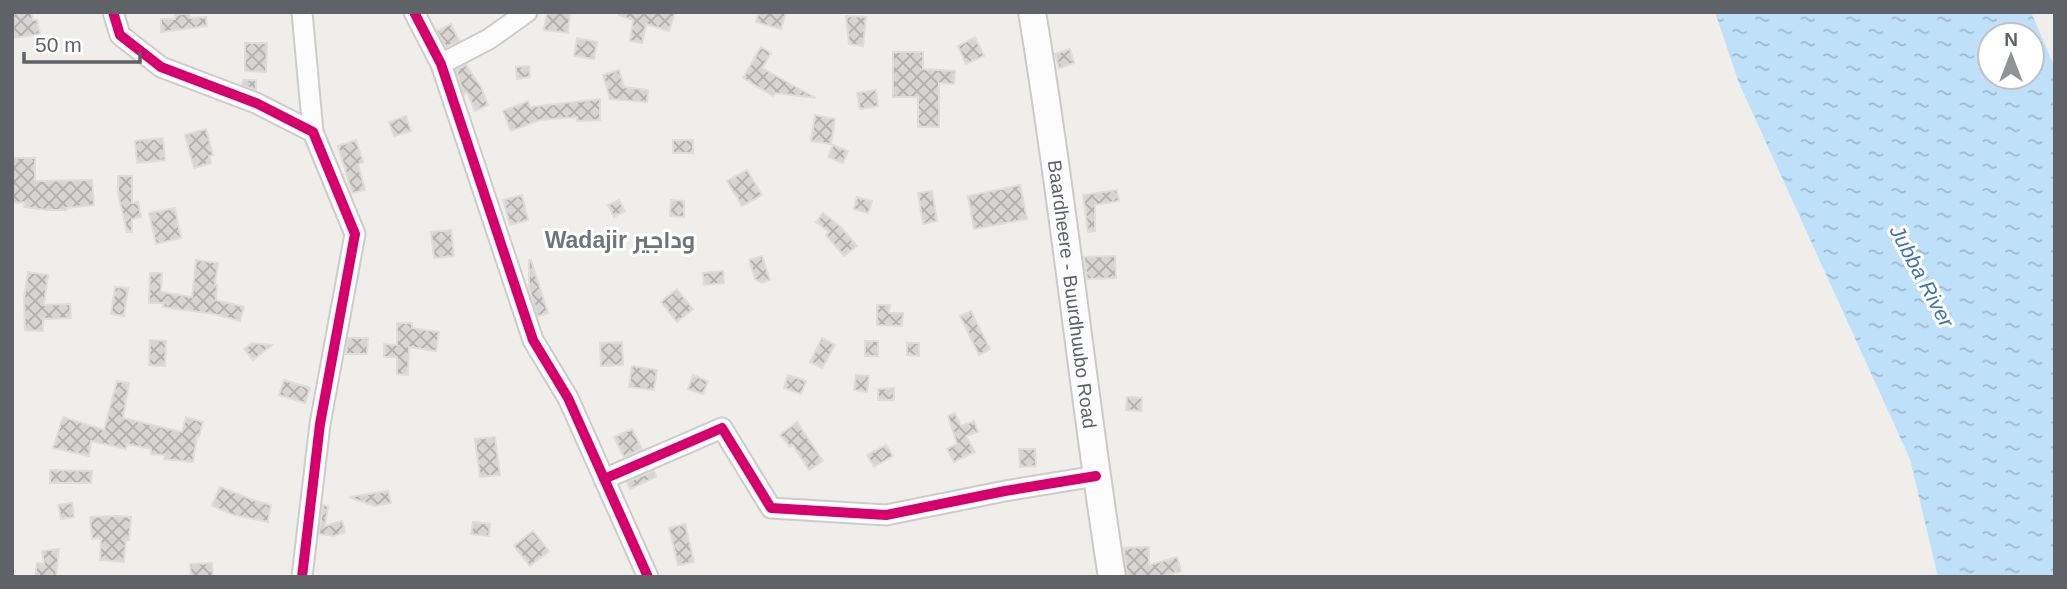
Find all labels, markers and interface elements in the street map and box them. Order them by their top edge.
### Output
scale bar [24,21,140,65]
north arrow [1976,21,2046,91]
text: N [2004,29,2018,50]
text: 50 m [35,33,82,56]
street label: Baardheere - Buurdhuubo Road [1044,158,1101,430]
water label: Jubba River [1885,220,1959,332]
district label: Wadajir وداجير [545,227,695,254]

